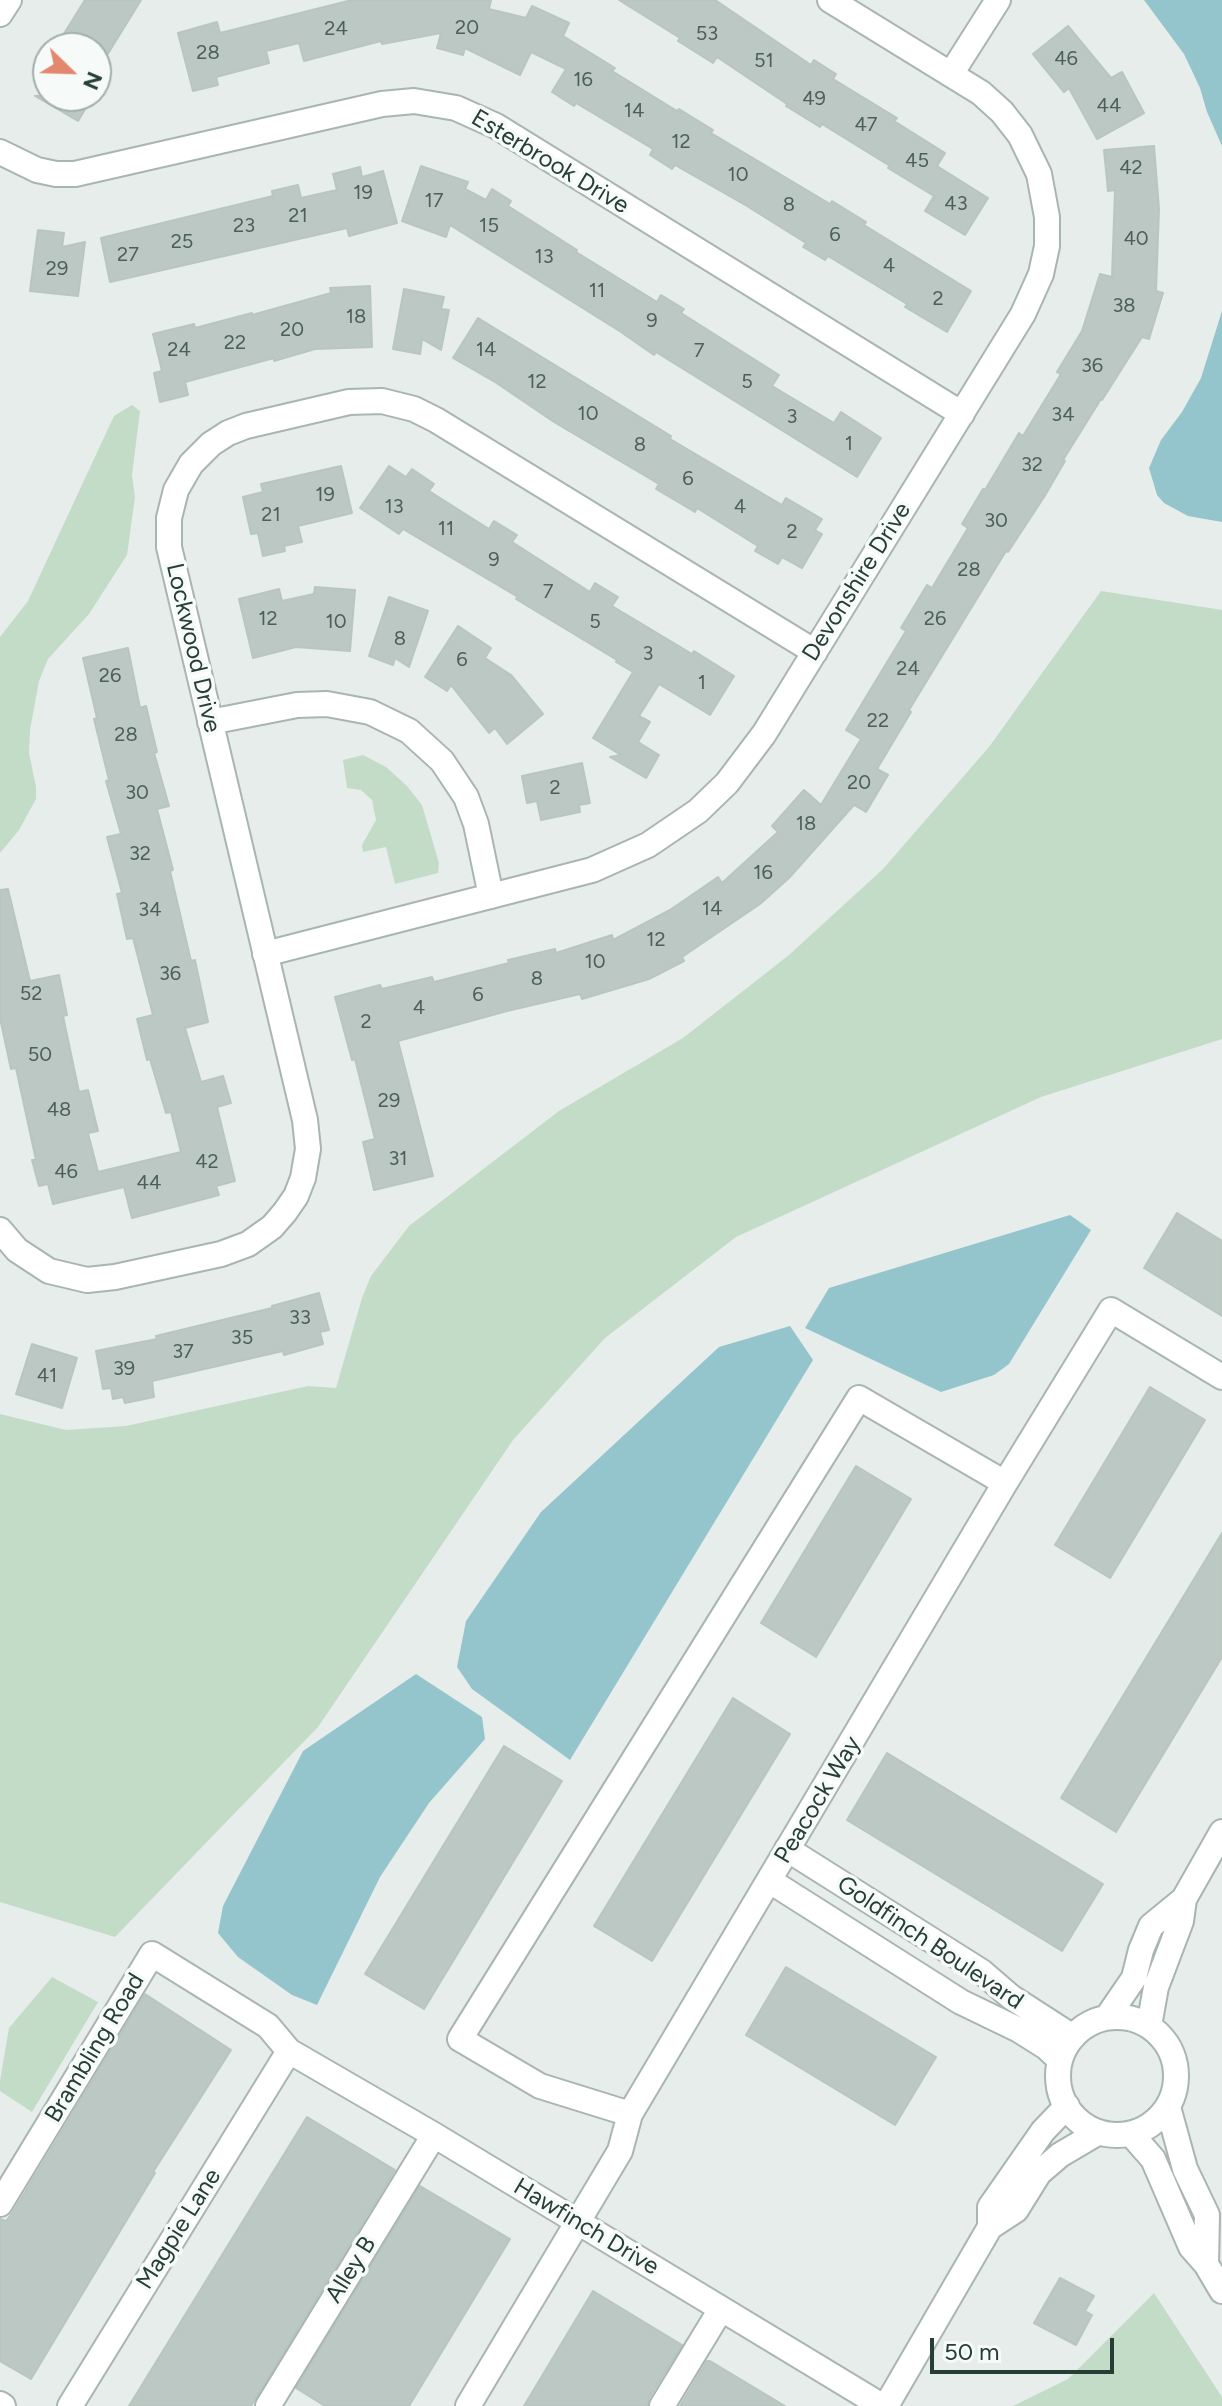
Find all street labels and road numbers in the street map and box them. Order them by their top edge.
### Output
street label: Esterbrook Drive [466,104,634,220]
street label: Devonshire Drive [797,497,917,667]
street label: Lockwood Drive [160,561,226,735]
street label: Peacock Way [769,1731,867,1869]
street label: Goldfinch Boulevard [831,1870,1029,2016]
street label: Brambling Road [39,1968,151,2128]
street label: Magpie Lane [131,2163,227,2295]
street label: Hawfinch Drive [508,2172,664,2282]
street label: Alley B [319,2231,383,2309]

